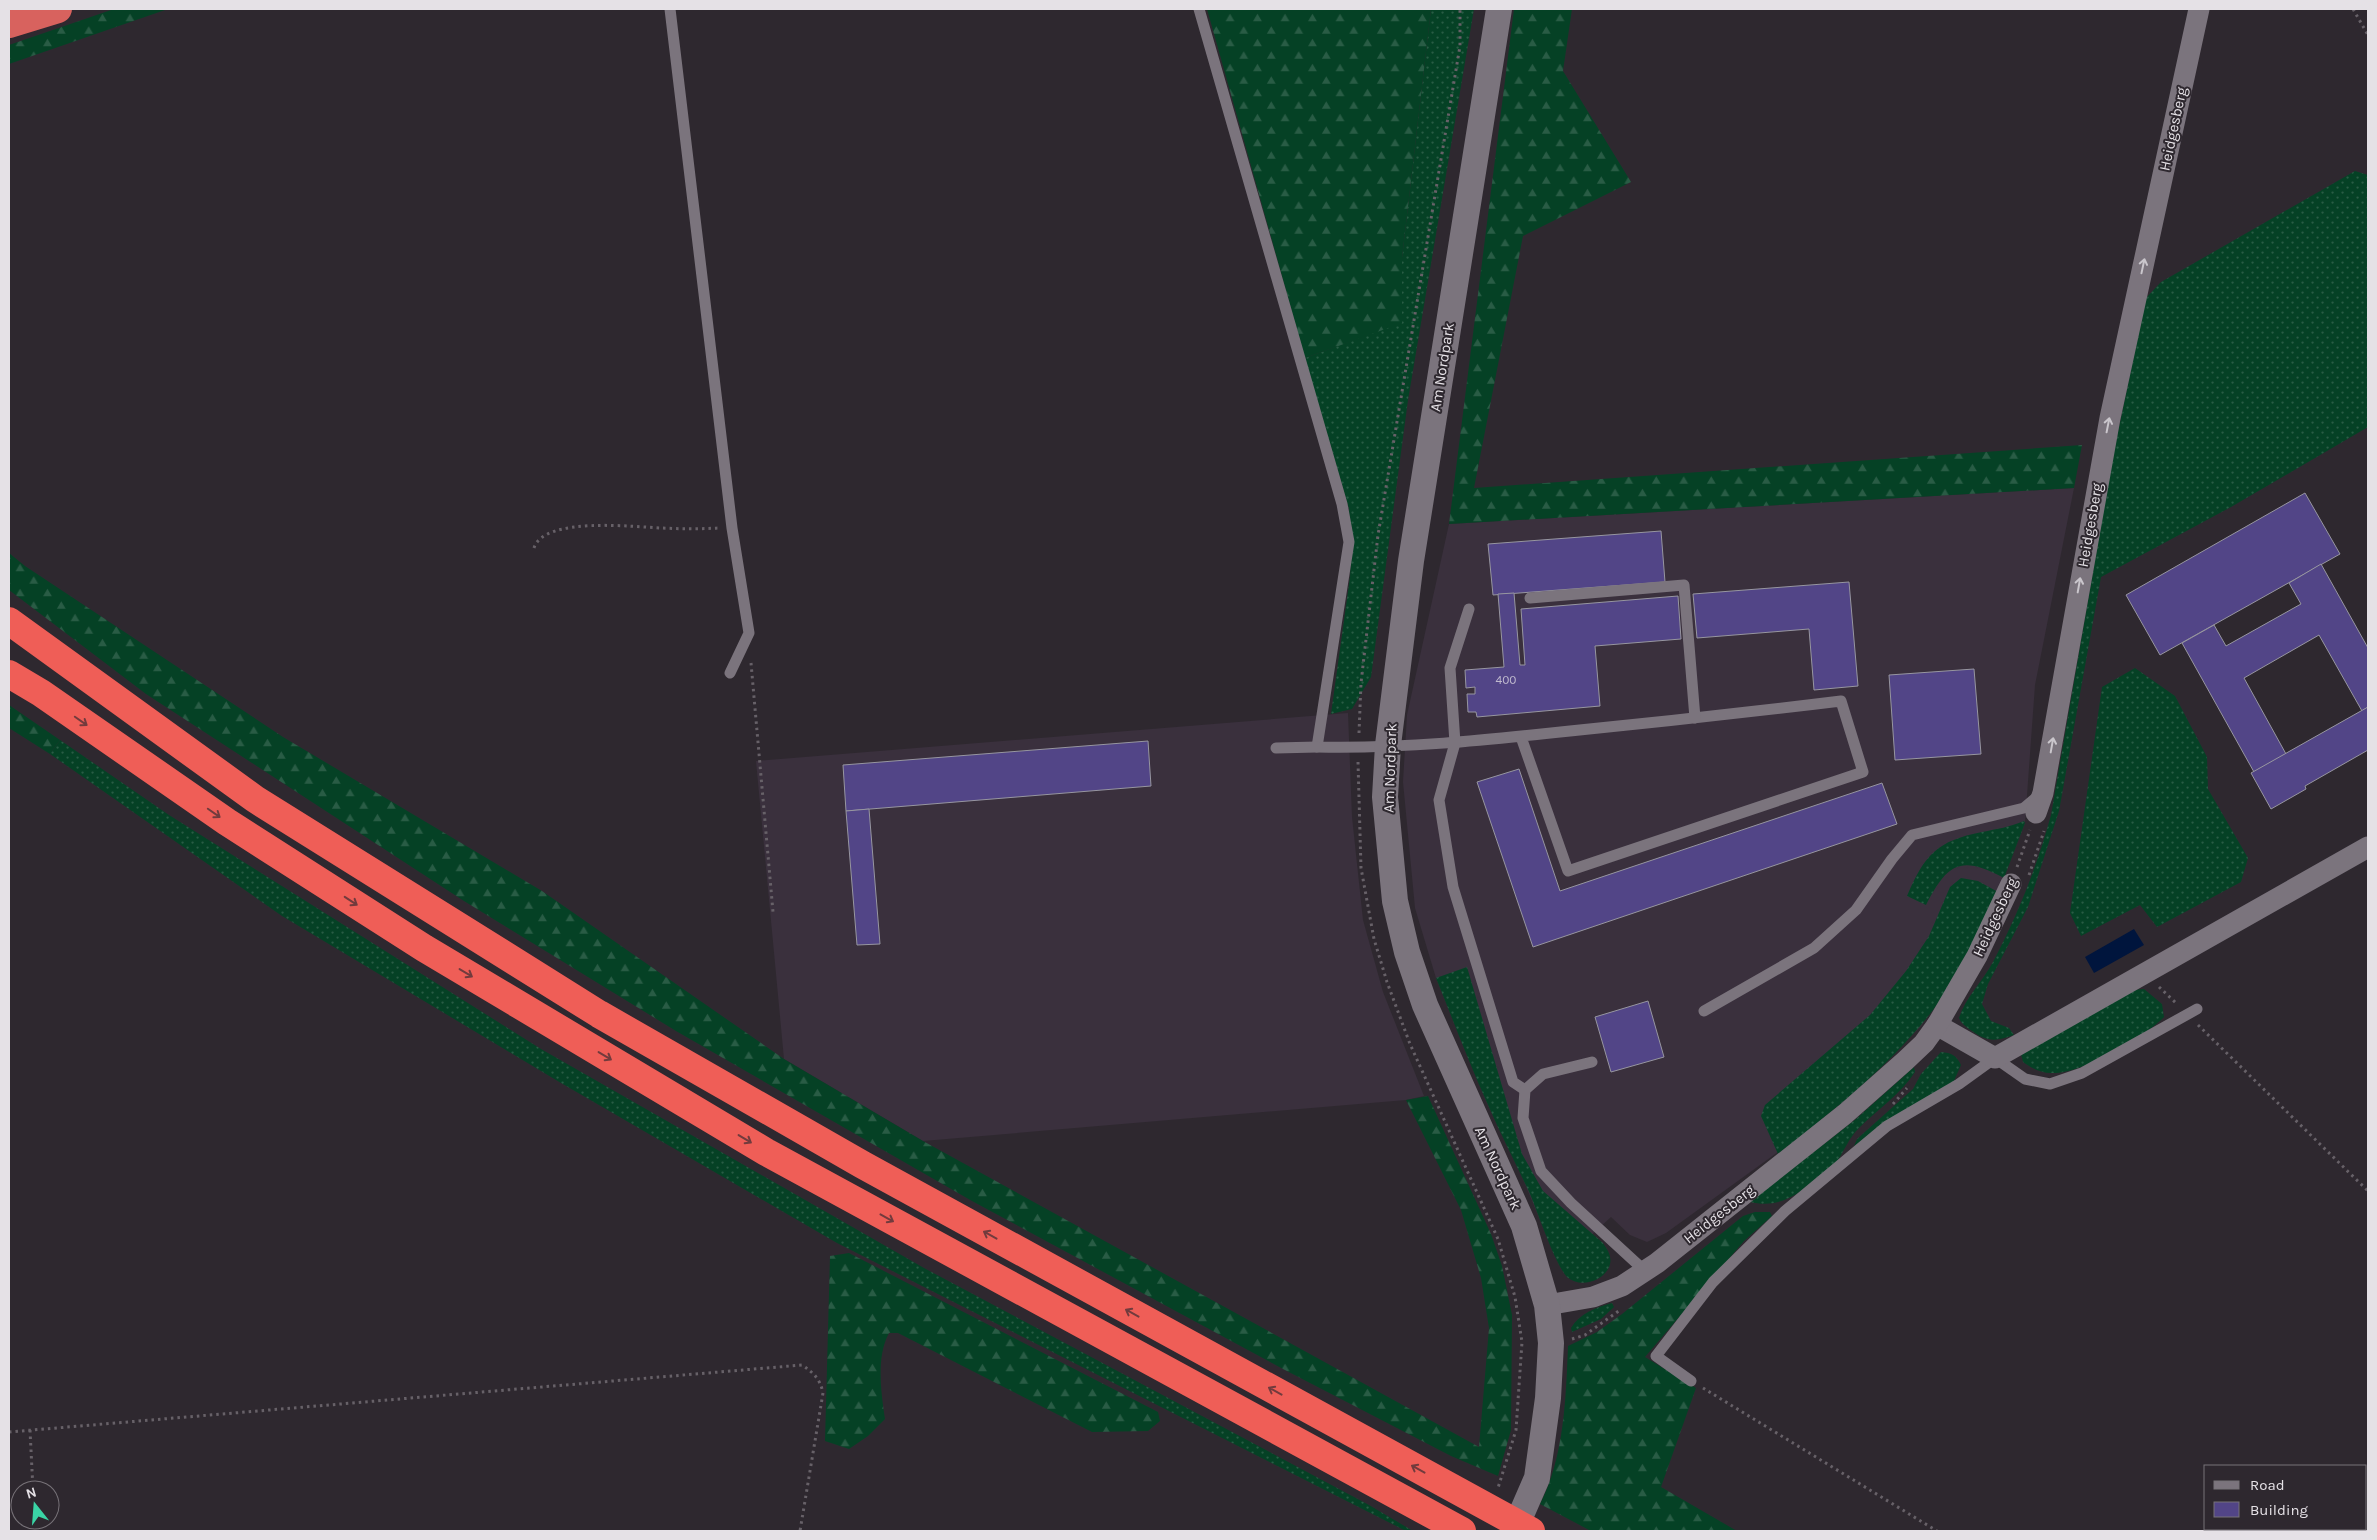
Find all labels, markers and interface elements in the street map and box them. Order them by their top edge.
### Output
street label: Heidgesberg [2155,85,2191,173]
one-way arrow [2139,258,2148,274]
street label: Am Nordpark [1426,321,1458,413]
one-way arrow [2104,417,2114,433]
street label: Heidgesberg [2074,481,2106,569]
one-way arrow [2075,577,2085,593]
house number: 400 [1496,673,1516,687]
one-way arrow [73,716,87,726]
street label: Am Nordpark [1379,723,1401,813]
one-way arrow [2047,737,2057,753]
one-way arrow [207,808,221,818]
street label: Heidgesberg [1969,874,2021,959]
one-way arrow [344,896,358,907]
one-way arrow [458,968,473,978]
one-way arrow [598,1052,612,1062]
street label: Am Nordpark [1471,1123,1525,1213]
one-way arrow [738,1135,752,1145]
street label: Heidgesberg [1680,1180,1759,1247]
one-way arrow [880,1213,895,1223]
one-way arrow [983,1230,998,1239]
one-way arrow [1126,1308,1140,1318]
one-way arrow [1268,1386,1283,1395]
one-way arrow [1410,1464,1425,1474]
legend [2204,1465,2367,1530]
text: Road [2250,1476,2285,1494]
north arrow [10,1480,60,1530]
text: N [24,1483,39,1503]
text: Building [2250,1501,2308,1519]

